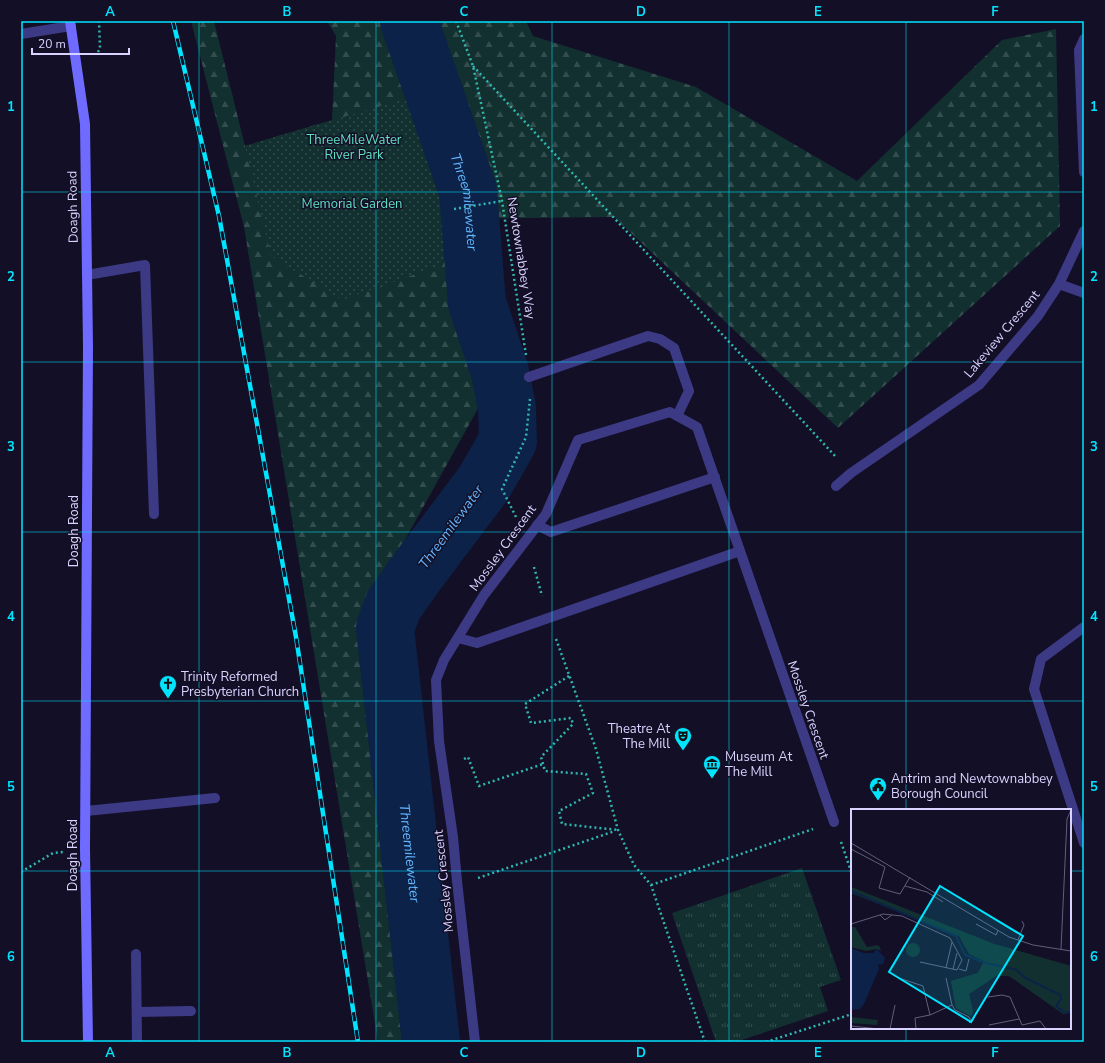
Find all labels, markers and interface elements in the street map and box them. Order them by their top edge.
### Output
text: A [105,3,115,21]
text: B [283,3,292,21]
text: C [460,3,469,21]
text: D [636,3,646,21]
text: E [814,3,822,21]
text: F [991,3,999,21]
scale bar [32,30,129,56]
text: 20 m [38,36,66,52]
text: 1 [7,98,15,116]
text: 1 [1090,98,1098,116]
park label: ThreeMileWater River Park [307,131,402,164]
water label: Threemilewater [446,150,482,252]
street label: Doagh Road [63,171,83,243]
park label: Memorial Garden [302,195,402,213]
street label: Newtownabbey Way [502,196,540,321]
text: 2 [7,268,15,286]
text: 2 [1090,268,1098,286]
street label: Lakeview Crescent [960,286,1044,382]
text: 3 [7,438,15,456]
text: 3 [1090,438,1098,456]
water label: Threemilewater [414,480,488,573]
street label: Doagh Road [65,495,83,567]
street label: Mossley Crescent [466,501,541,595]
text: 4 [7,608,15,626]
text: 4 [1090,608,1098,626]
street label: Mossley Crescent [783,659,833,762]
place label: Trinity Reformed Presbyterian Church [181,668,299,701]
church icon: Trinity Reformed Presbyterian Church [158,674,178,699]
place label: Theatre At The Mill [608,720,670,753]
theatre icon: Theatre At The Mill [673,726,693,751]
place label: Museum At The Mill [725,748,793,781]
museum icon: Museum At The Mill [702,754,722,779]
place label: Antrim and Newtownabbey Borough Council [891,770,1053,803]
public building icon: Antrim and Newtownabbey Borough Council [868,776,888,801]
text: 5 [7,778,15,796]
text: 5 [1090,778,1098,796]
water label: Threemilewater [395,803,425,904]
inset map [851,809,1071,1029]
street label: Doagh Road [64,819,82,891]
street label: Mossley Crescent [430,829,458,933]
text: 6 [7,948,15,966]
text: 6 [1090,948,1098,966]
text: A [105,1044,115,1062]
text: B [283,1044,292,1062]
text: C [460,1044,469,1062]
text: D [636,1044,646,1062]
text: E [814,1044,822,1062]
text: F [991,1044,999,1062]

